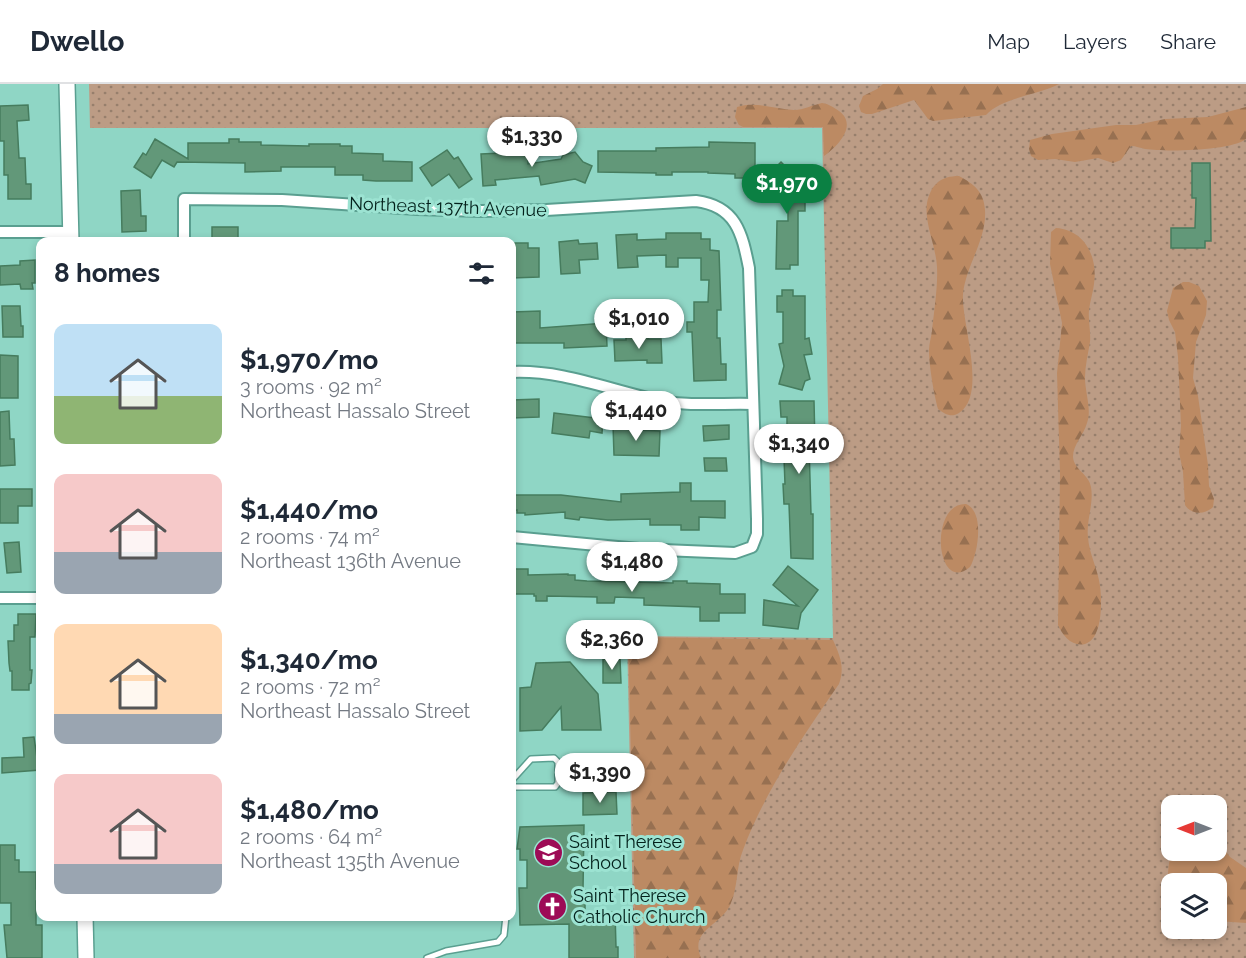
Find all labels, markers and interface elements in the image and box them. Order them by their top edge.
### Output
text: Dwello [30,25,125,58]
text: Map [987,29,1030,54]
text: Layers [1063,29,1127,54]
text: Share [1160,29,1216,54]
pin: $1,330 [483,117,581,168]
text: $1,330 [501,124,563,148]
pin: $1,970 [738,164,836,215]
text: $1,970 [756,171,818,195]
street label: Northeast 137th Avenue [349,193,548,220]
icon: filters [465,257,498,290]
text: 8 homes [54,258,160,288]
pin: $1,010 [590,299,688,350]
text: $1,010 [608,306,670,330]
text: $1,970/mo [240,345,378,375]
icon: home [102,348,174,420]
text: 3 rooms · 92 m² [240,375,382,399]
pin: $1,440 [587,391,685,442]
text: $1,440 [605,398,667,422]
text: Northeast Hassalo Street [240,399,470,423]
pin: $1,340 [750,424,848,475]
text: $1,340 [768,431,830,455]
text: $1,440/mo [240,495,378,525]
icon: home [102,498,174,570]
text: 2 rooms · 74 m² [240,525,380,549]
pin: $1,480 [583,542,681,593]
text: Northeast 136th Avenue [240,549,461,573]
text: $1,480 [601,549,663,573]
pin: $2,360 [563,620,661,671]
text: $2,360 [580,627,644,651]
text: $1,340/mo [240,645,378,675]
icon: home [102,648,174,720]
text: 2 rooms · 72 m² [240,675,380,699]
text: Northeast Hassalo Street [240,699,470,723]
pin: $1,390 [551,753,649,804]
text: $1,390 [569,760,631,784]
text: $1,480/mo [240,795,379,825]
north arrow [1161,795,1227,861]
map controls [1161,795,1227,939]
icon: home [102,798,174,870]
text: 2 rooms · 64 m² [240,825,382,849]
place label: Saint Therese School [569,831,682,873]
school or university icon: Saint Therese School [532,836,564,868]
text: Northeast 135th Avenue [240,849,460,873]
button: layers [1161,873,1227,939]
place label: Saint Therese Catholic Church [573,885,706,927]
church icon: Saint Therese Catholic Church [536,890,568,922]

